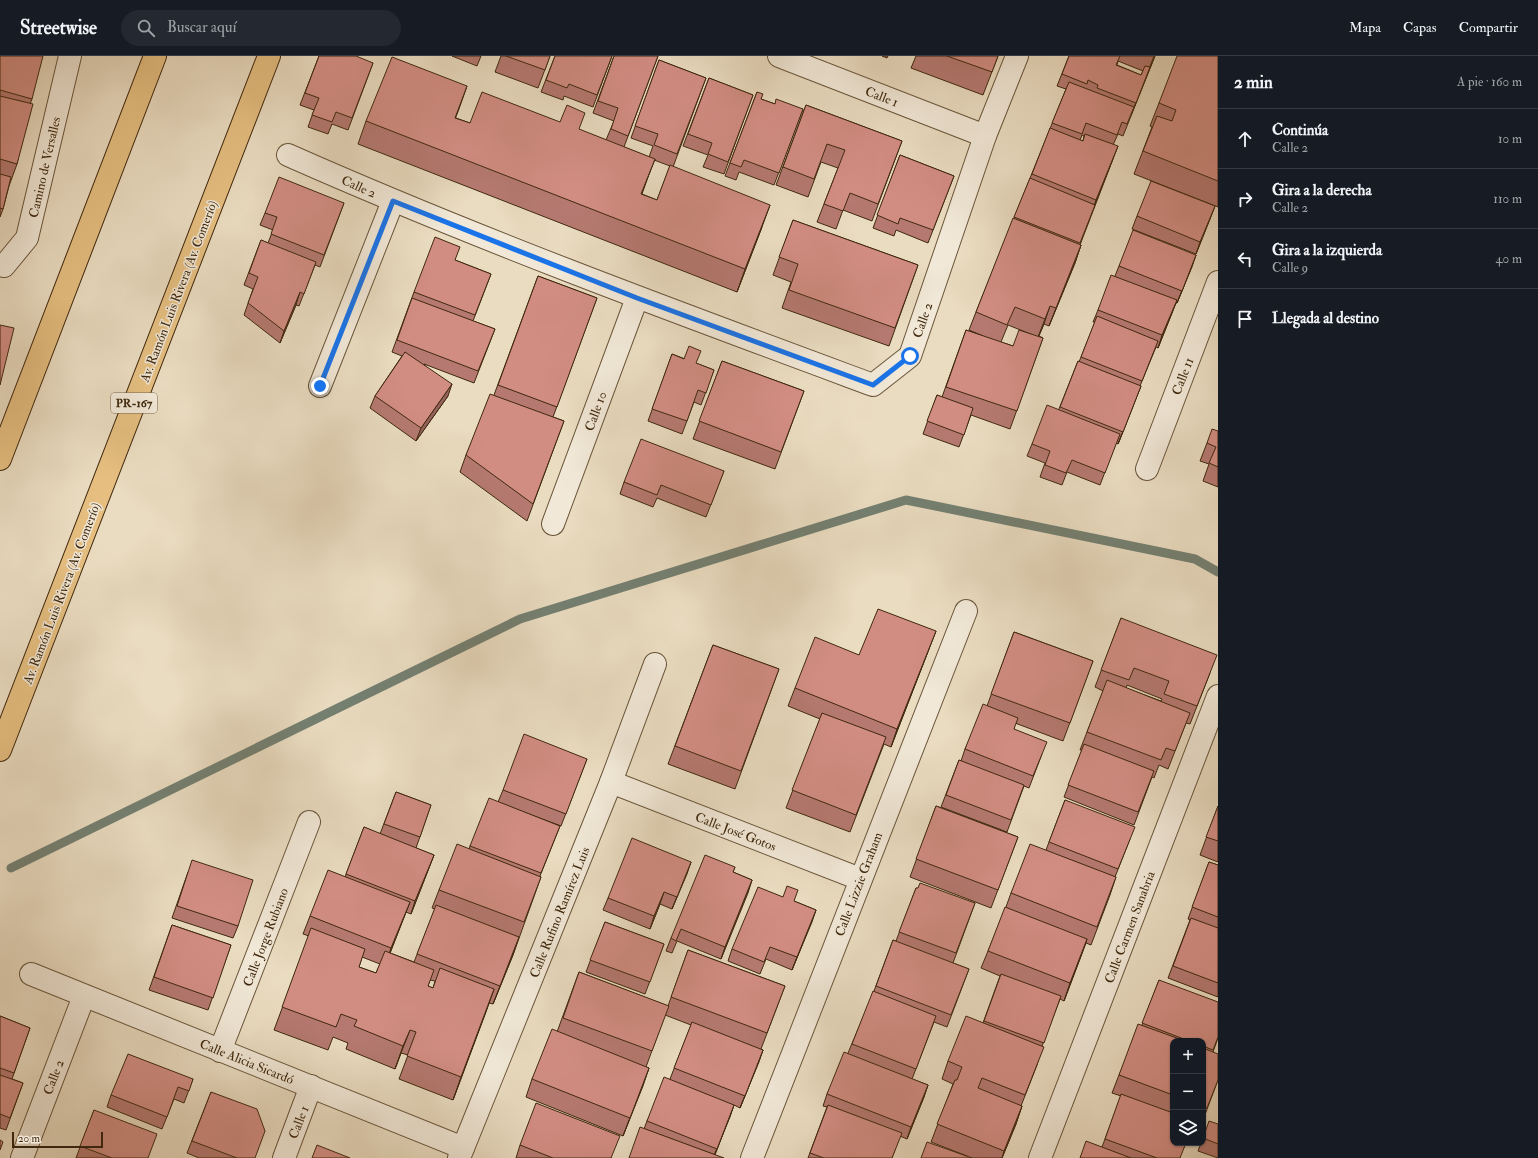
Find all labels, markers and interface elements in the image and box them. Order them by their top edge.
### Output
search box [121,10,401,46]
text: Streetwise [20,16,97,40]
icon: search [135,17,157,39]
text: Buscar aquí [167,18,236,37]
text: Mapa [1349,19,1381,36]
text: Capas [1403,19,1437,36]
text: Compartir [1459,19,1518,36]
text: 2 min [1234,72,1273,93]
text: A pie · 160 m [1457,74,1522,90]
street label: Calle 1 [863,83,901,111]
street label: Camino de Versalles [26,115,65,219]
text: Continúa [1272,121,1328,140]
icon: ahead [1234,128,1256,150]
text: 10 m [1498,131,1522,147]
text: Calle 2 [1272,140,1308,156]
street label: Calle 2 [339,172,379,202]
text: Gira a la derecha [1272,181,1372,200]
icon: right [1234,188,1256,210]
text: 110 m [1493,191,1522,207]
street label: Av. Ramón Luis Rivera (Av. Comerío) [136,198,221,385]
text: Calle 2 [1272,200,1308,216]
text: Gira a la izquierda [1272,241,1382,260]
icon: left [1234,248,1256,270]
text: 40 m [1496,251,1522,267]
text: Calle 9 [1272,260,1308,276]
street label: Calle 2 [909,300,937,340]
icon: arrive [1234,308,1256,330]
text: Llegada al destino [1272,309,1379,328]
route start [901,347,919,365]
street label: Calle 11 [1168,355,1197,397]
route end [311,377,329,395]
street label: Calle 10 [581,389,610,433]
road number: PR-167 [111,393,157,413]
street label: Av. Ramón Luis Rivera (Av. Comerío) [19,500,104,687]
street label: Calle José Gotos [693,809,779,855]
street label: Calle Lizzie Graham [832,830,886,939]
street label: Calle Rufino Ramírez Luis [526,844,594,980]
street label: Calle Carmen Sanabria [1101,868,1159,986]
street label: Calle Jorge Rubiano [240,886,292,989]
street label: Calle Alicia Sicardó [197,1036,296,1088]
map controls [1170,1038,1206,1146]
button: + [1170,1038,1206,1074]
street label: Calle 2 [40,1057,68,1097]
button: − [1170,1074,1206,1110]
street label: Calle 1 [285,1103,313,1141]
button: layers [1170,1110,1206,1146]
scale bar [12,1130,103,1149]
text: 20 m [18,1132,40,1145]

